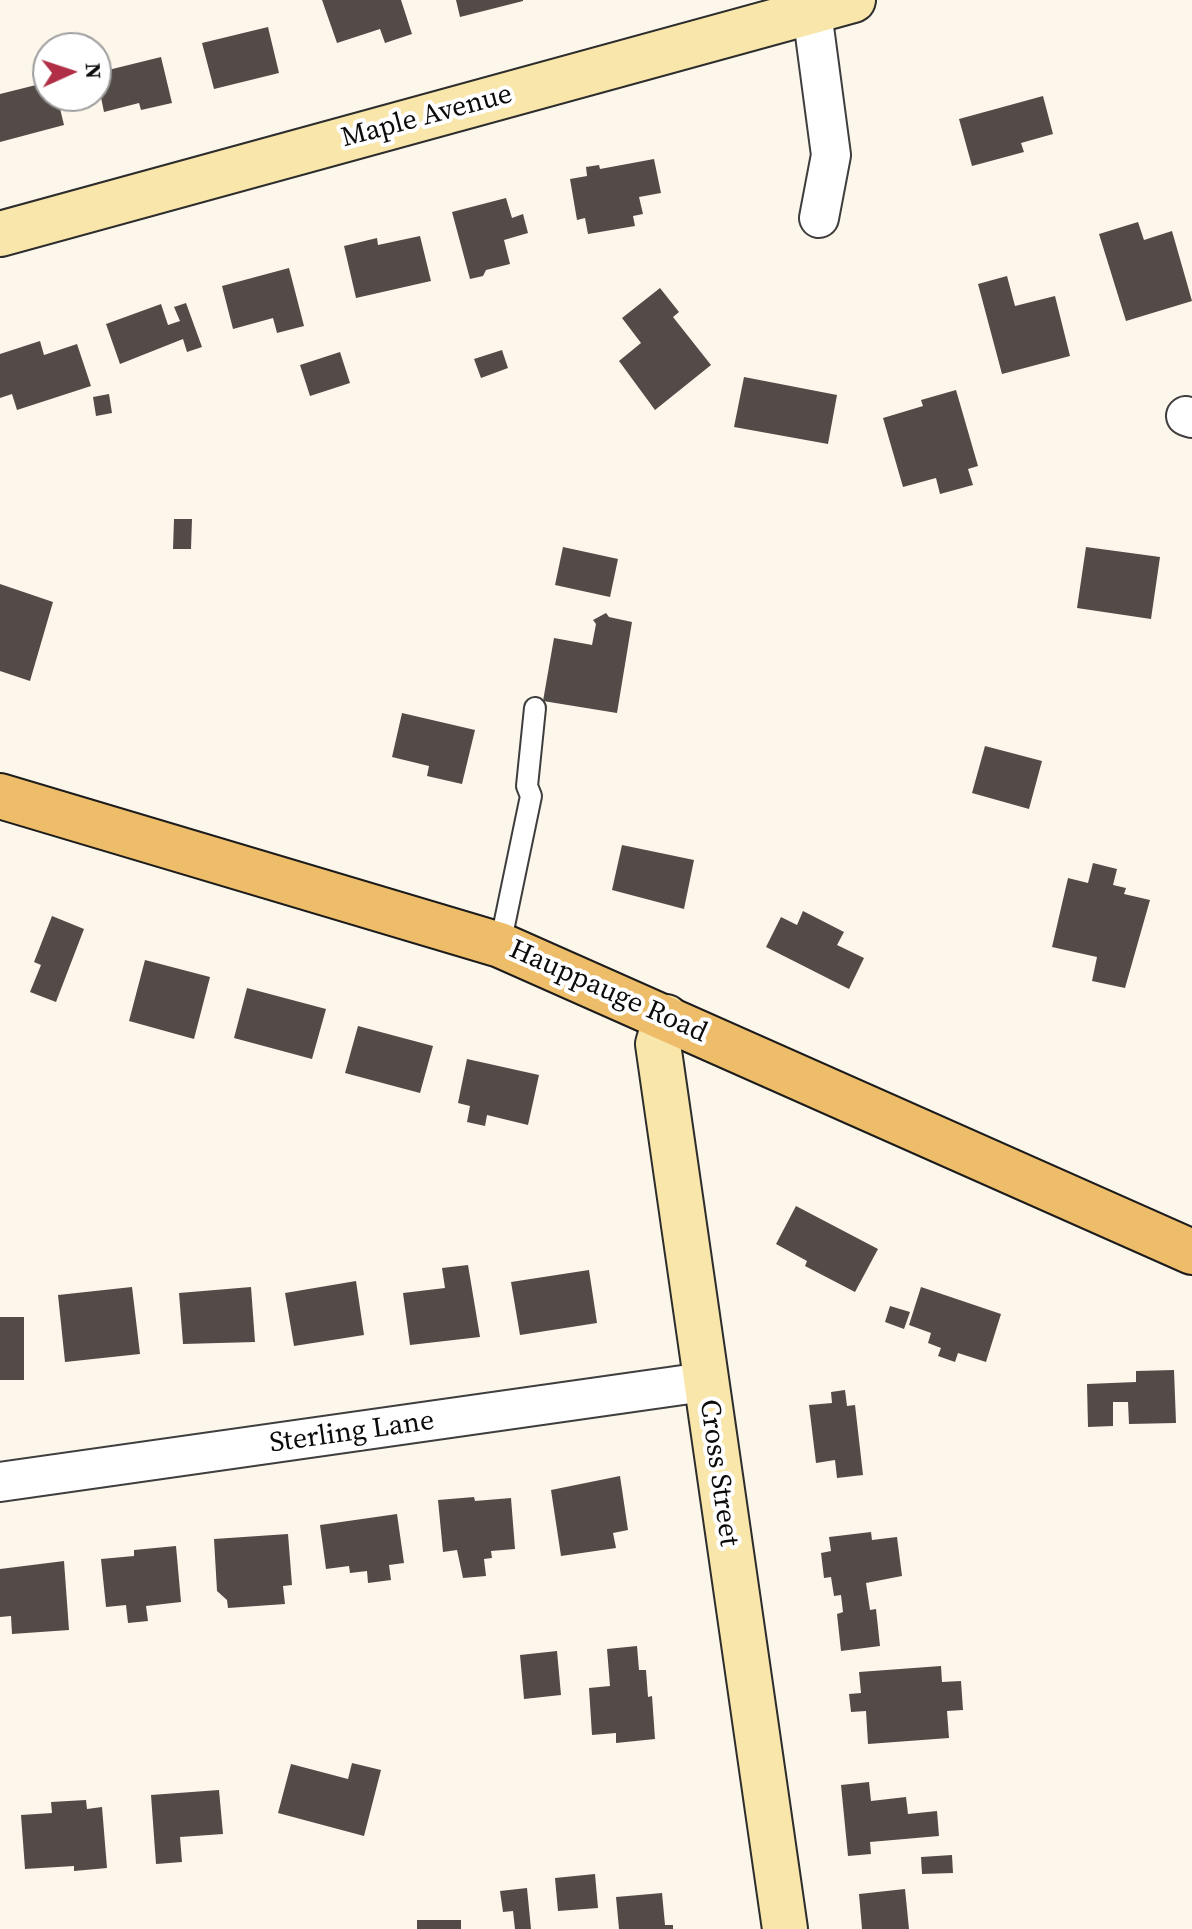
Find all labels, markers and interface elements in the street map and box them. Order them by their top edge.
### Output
north arrow [32,32,112,112]
text: N [79,62,109,80]
street label: Maple Avenue [338,78,516,156]
street label: Hauppauge Road [504,933,712,1051]
street label: Cross Street [691,1397,745,1549]
street label: Sterling Lane [268,1405,436,1461]

